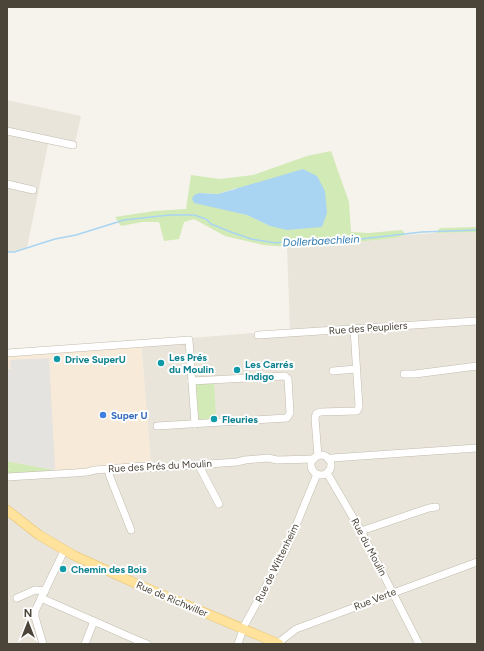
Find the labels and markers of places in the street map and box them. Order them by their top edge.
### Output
place label: Les Prés du Moulin [169,351,214,376]
place label: Drive SuperU [65,353,126,366]
marker: Drive SuperU [52,354,62,364]
marker: Les Prés du Moulin [156,358,166,368]
place label: Les Carrés Indigo [245,358,294,383]
marker: Les Carrés Indigo [232,365,242,375]
place label: Super U [111,409,148,422]
marker: Super U [98,410,108,420]
place label: Fleuries [222,413,258,426]
marker: Fleuries [209,414,219,424]
place label: Chemin des Bois [71,563,147,576]
marker: Chemin des Bois [58,564,68,574]

